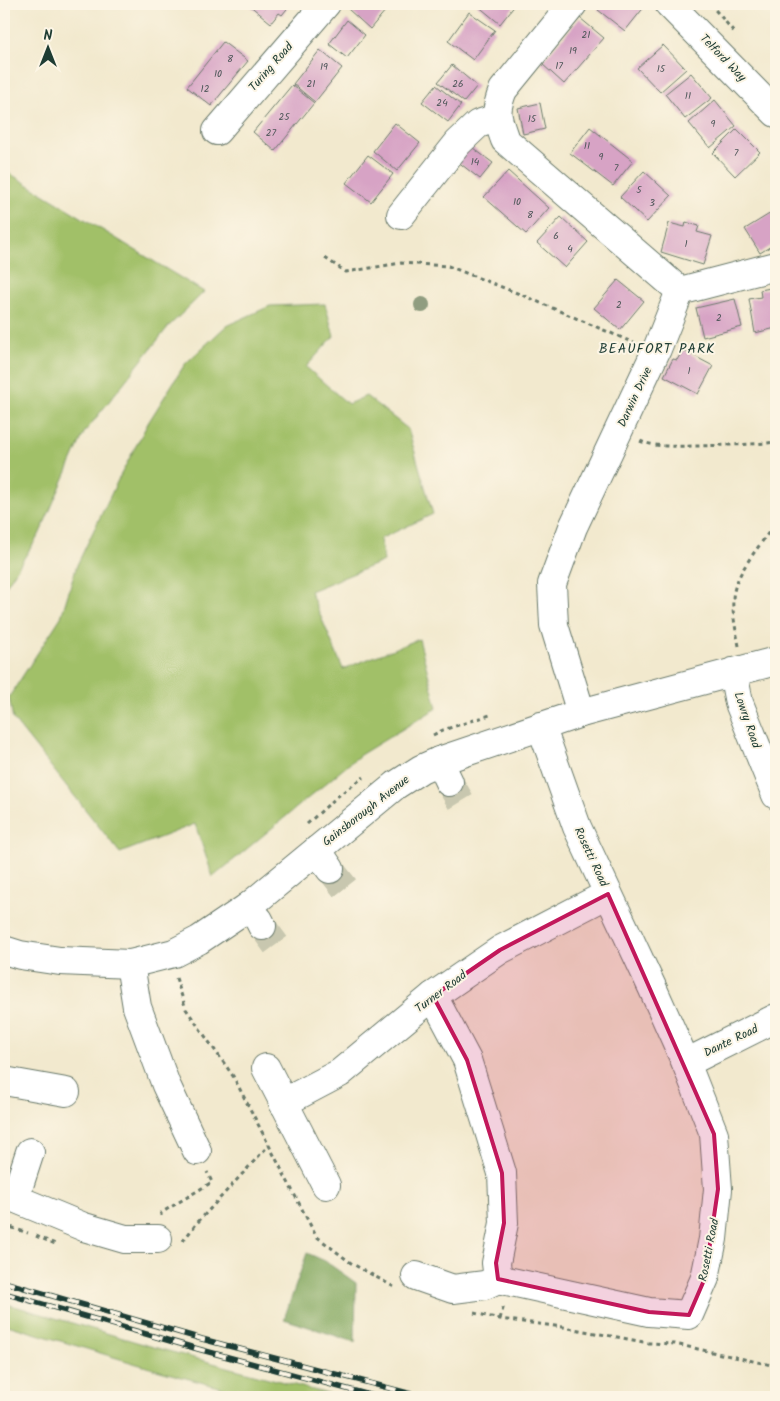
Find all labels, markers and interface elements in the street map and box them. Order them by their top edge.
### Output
north arrow [22,22,72,72]
text: N [44,25,53,47]
house number: 21 [582,27,590,43]
street label: Telford Way [695,30,751,86]
street label: Turing Road [244,37,299,96]
house number: 19 [569,43,577,59]
house number: 8 [227,51,234,67]
house number: 17 [555,58,563,74]
house number: 19 [320,59,328,75]
house number: 15 [657,61,666,77]
house number: 10 [214,66,222,82]
house number: 21 [307,76,315,92]
house number: 26 [452,76,464,92]
house number: 12 [201,81,210,97]
house number: 11 [685,88,691,104]
house number: 24 [436,95,448,111]
house number: 25 [278,109,290,125]
house number: 15 [528,111,537,127]
house number: 9 [711,116,716,132]
house number: 27 [266,125,277,141]
house number: 11 [584,138,590,154]
house number: 7 [734,145,739,161]
house number: 9 [599,149,604,165]
house number: 14 [471,154,480,170]
house number: 7 [614,160,619,176]
house number: 5 [636,182,642,198]
house number: 10 [513,194,521,210]
house number: 3 [649,195,655,211]
house number: 8 [527,207,534,223]
house number: 6 [553,228,559,244]
house number: 1 [684,236,688,252]
house number: 4 [567,241,573,257]
house number: 2 [616,297,622,313]
house number: 2 [716,310,722,326]
district label: BEAUFORT PARK [599,338,715,360]
street label: Darwin Drive [613,363,657,430]
house number: 1 [687,363,691,379]
street label: Lowry Road [728,689,766,752]
street label: Gainsborough Avenue [318,770,414,851]
street label: Rosetti Road [569,824,614,891]
street label: Turner Road [411,966,472,1018]
street label: Dante Road [700,1019,762,1062]
street label: Rosetti Road [694,1216,725,1283]

